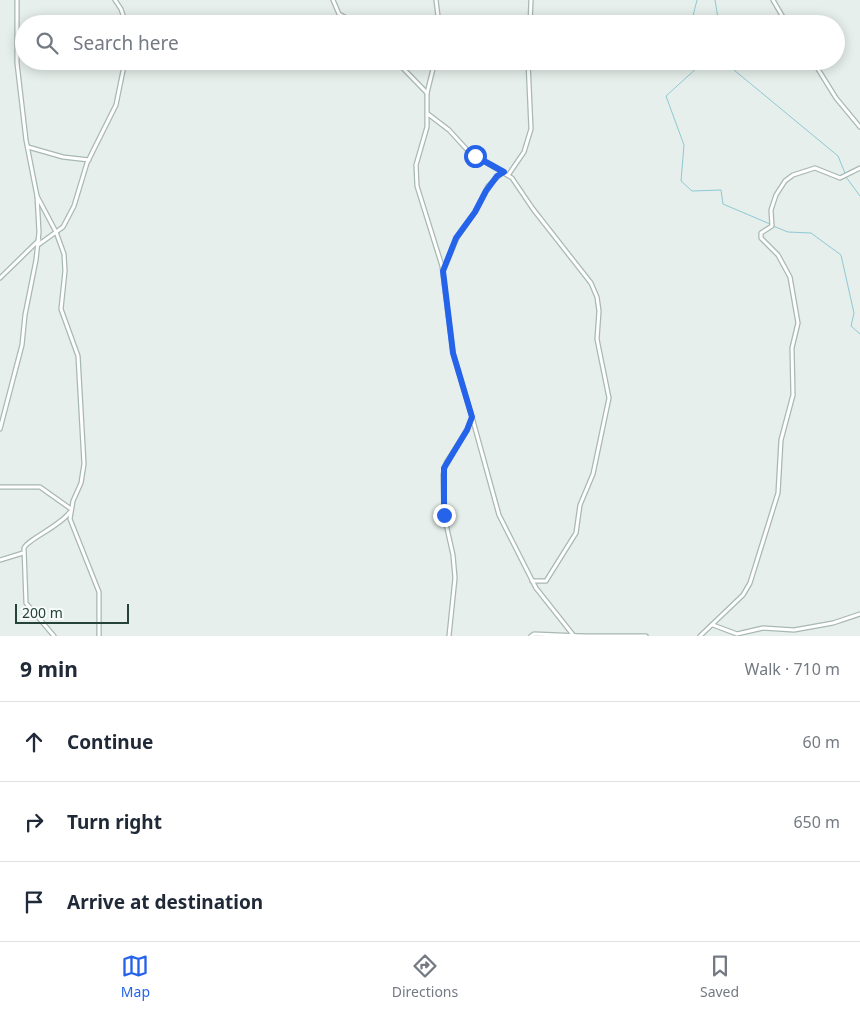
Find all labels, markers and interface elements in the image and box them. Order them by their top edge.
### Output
search box [15,15,845,70]
icon: search [33,29,61,57]
text: Search here [73,30,179,56]
route start [464,145,487,168]
route end [433,504,456,527]
scale bar [15,601,129,624]
text: 200 m [22,603,63,622]
text: 9 min [20,655,78,683]
text: Walk · 710 m [745,658,840,680]
icon: ahead [20,728,48,756]
text: Continue [67,729,153,755]
text: 60 m [803,731,840,753]
icon: right [20,808,48,836]
text: Turn right [67,809,162,835]
text: 650 m [793,811,840,833]
icon: arrive [20,888,48,916]
text: Arrive at destination [67,889,263,915]
tab: Map [121,952,150,1001]
tab: Directions [392,952,458,1001]
tab: Saved [700,952,739,1001]

